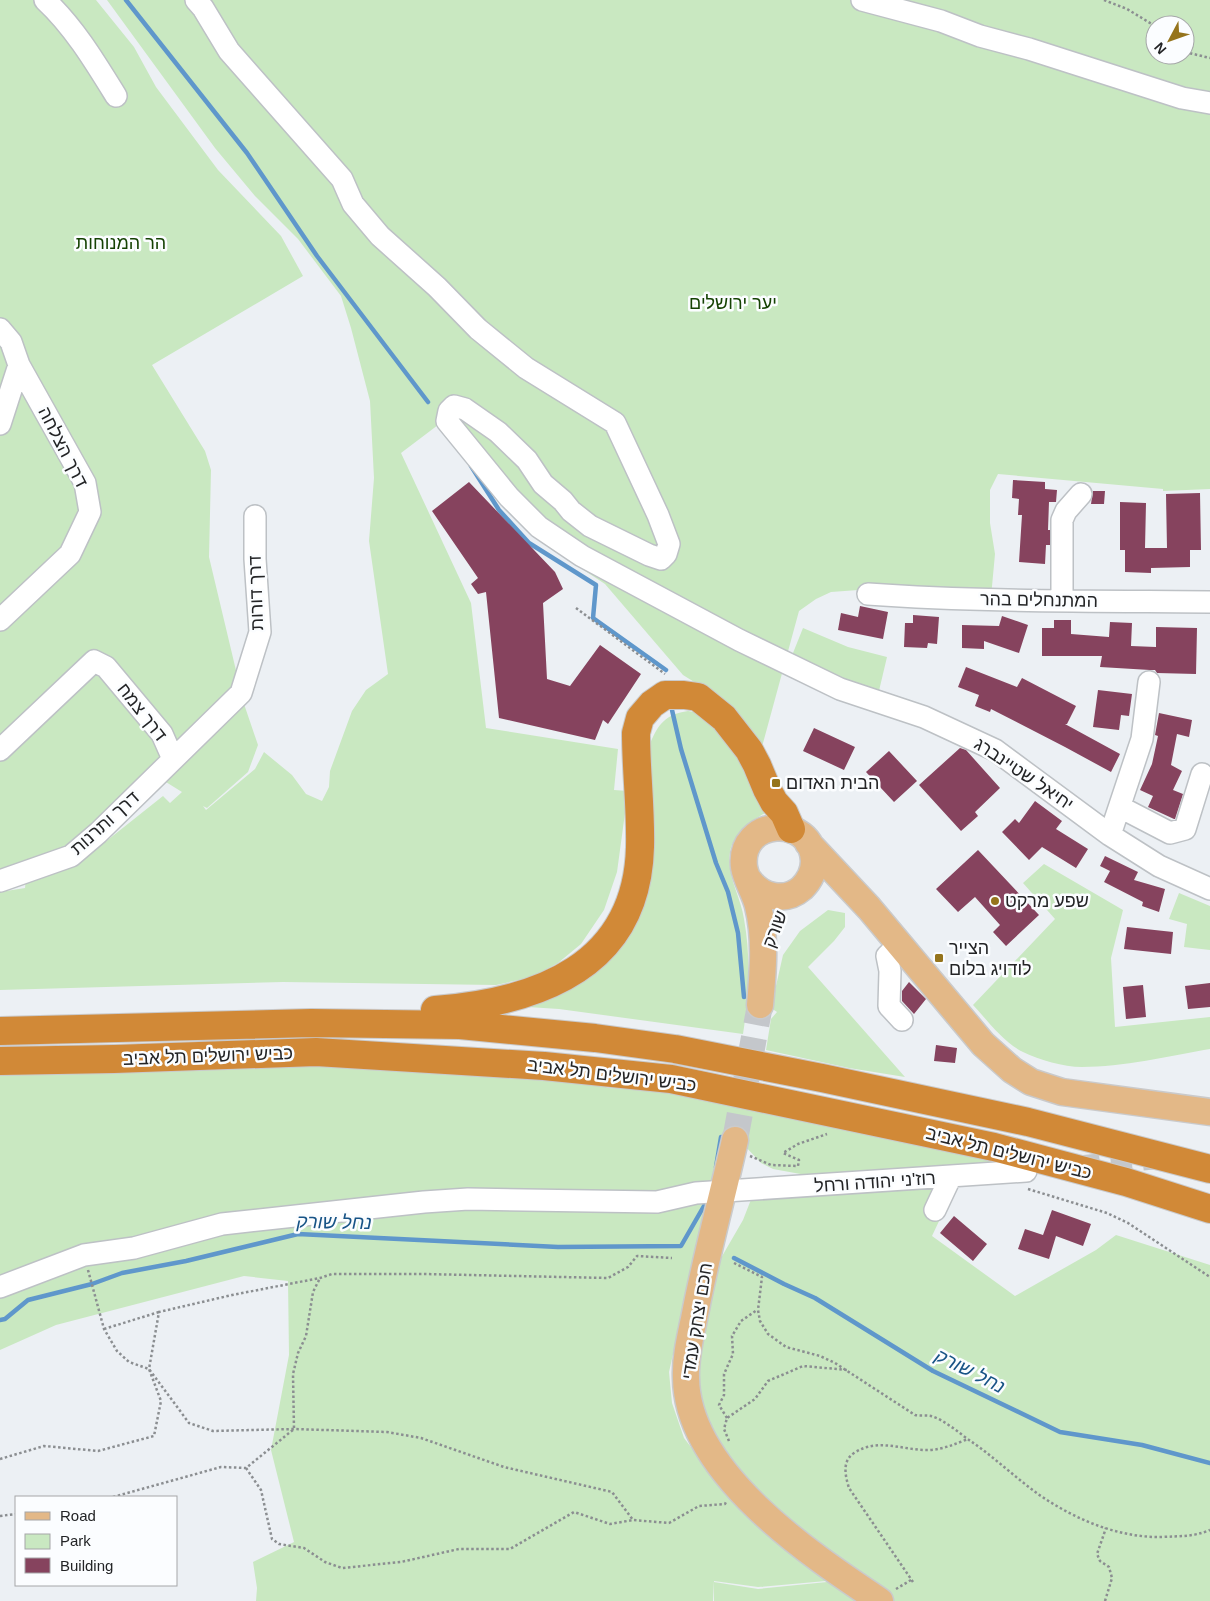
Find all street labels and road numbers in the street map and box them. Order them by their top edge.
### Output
street label: דרך הצלחה [34,404,92,490]
street label: דרך דורות [245,555,267,631]
street label: המתנחלים בהר [980,589,1098,611]
street label: דרך צמח [113,679,171,745]
street label: יחיאל שטיינברג [971,734,1077,814]
street label: דרך ותרנות [67,787,143,859]
street label: שורק [759,908,791,950]
street label: כביש ירושלים תל אביב [123,1043,293,1069]
street label: כביש ירושלים תל אביב [526,1055,698,1095]
street label: כביש ירושלים תל אביב [924,1123,1094,1183]
street label: רוז'ני יהודה ורחל [814,1168,936,1196]
street label: חכם יצחק עמדי [678,1261,716,1381]

